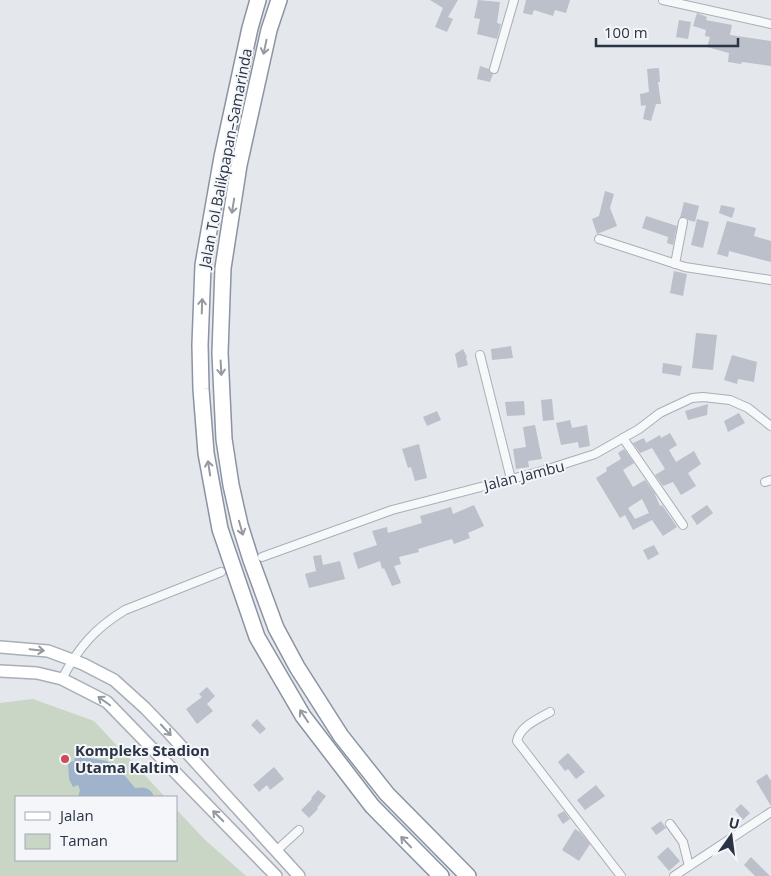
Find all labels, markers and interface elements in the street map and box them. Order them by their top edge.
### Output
scale bar [596,15,738,47]
text: 100 m [604,22,648,42]
one-way arrow [260,38,270,54]
street label: Jalan Tol Balikpapan–Samarinda [194,47,256,271]
one-way arrow [228,198,238,214]
one-way arrow [197,298,206,314]
one-way arrow [216,359,225,375]
street label: Jalan Jambu [480,455,566,495]
one-way arrow [203,461,213,477]
one-way arrow [237,520,247,536]
one-way arrow [28,645,44,655]
one-way arrow [97,696,111,706]
one-way arrow [299,709,309,723]
one-way arrow [160,723,172,736]
place label: Kompleks Stadion Utama Kaltim [75,740,210,777]
marker: Kompleks Stadion Utama Kaltim [59,753,71,765]
legend [15,796,178,861]
text: Jalan [58,805,94,825]
one-way arrow [212,810,224,822]
north arrow [706,811,756,861]
text: U [727,812,742,833]
text: Taman [60,830,108,850]
one-way arrow [400,835,412,848]

